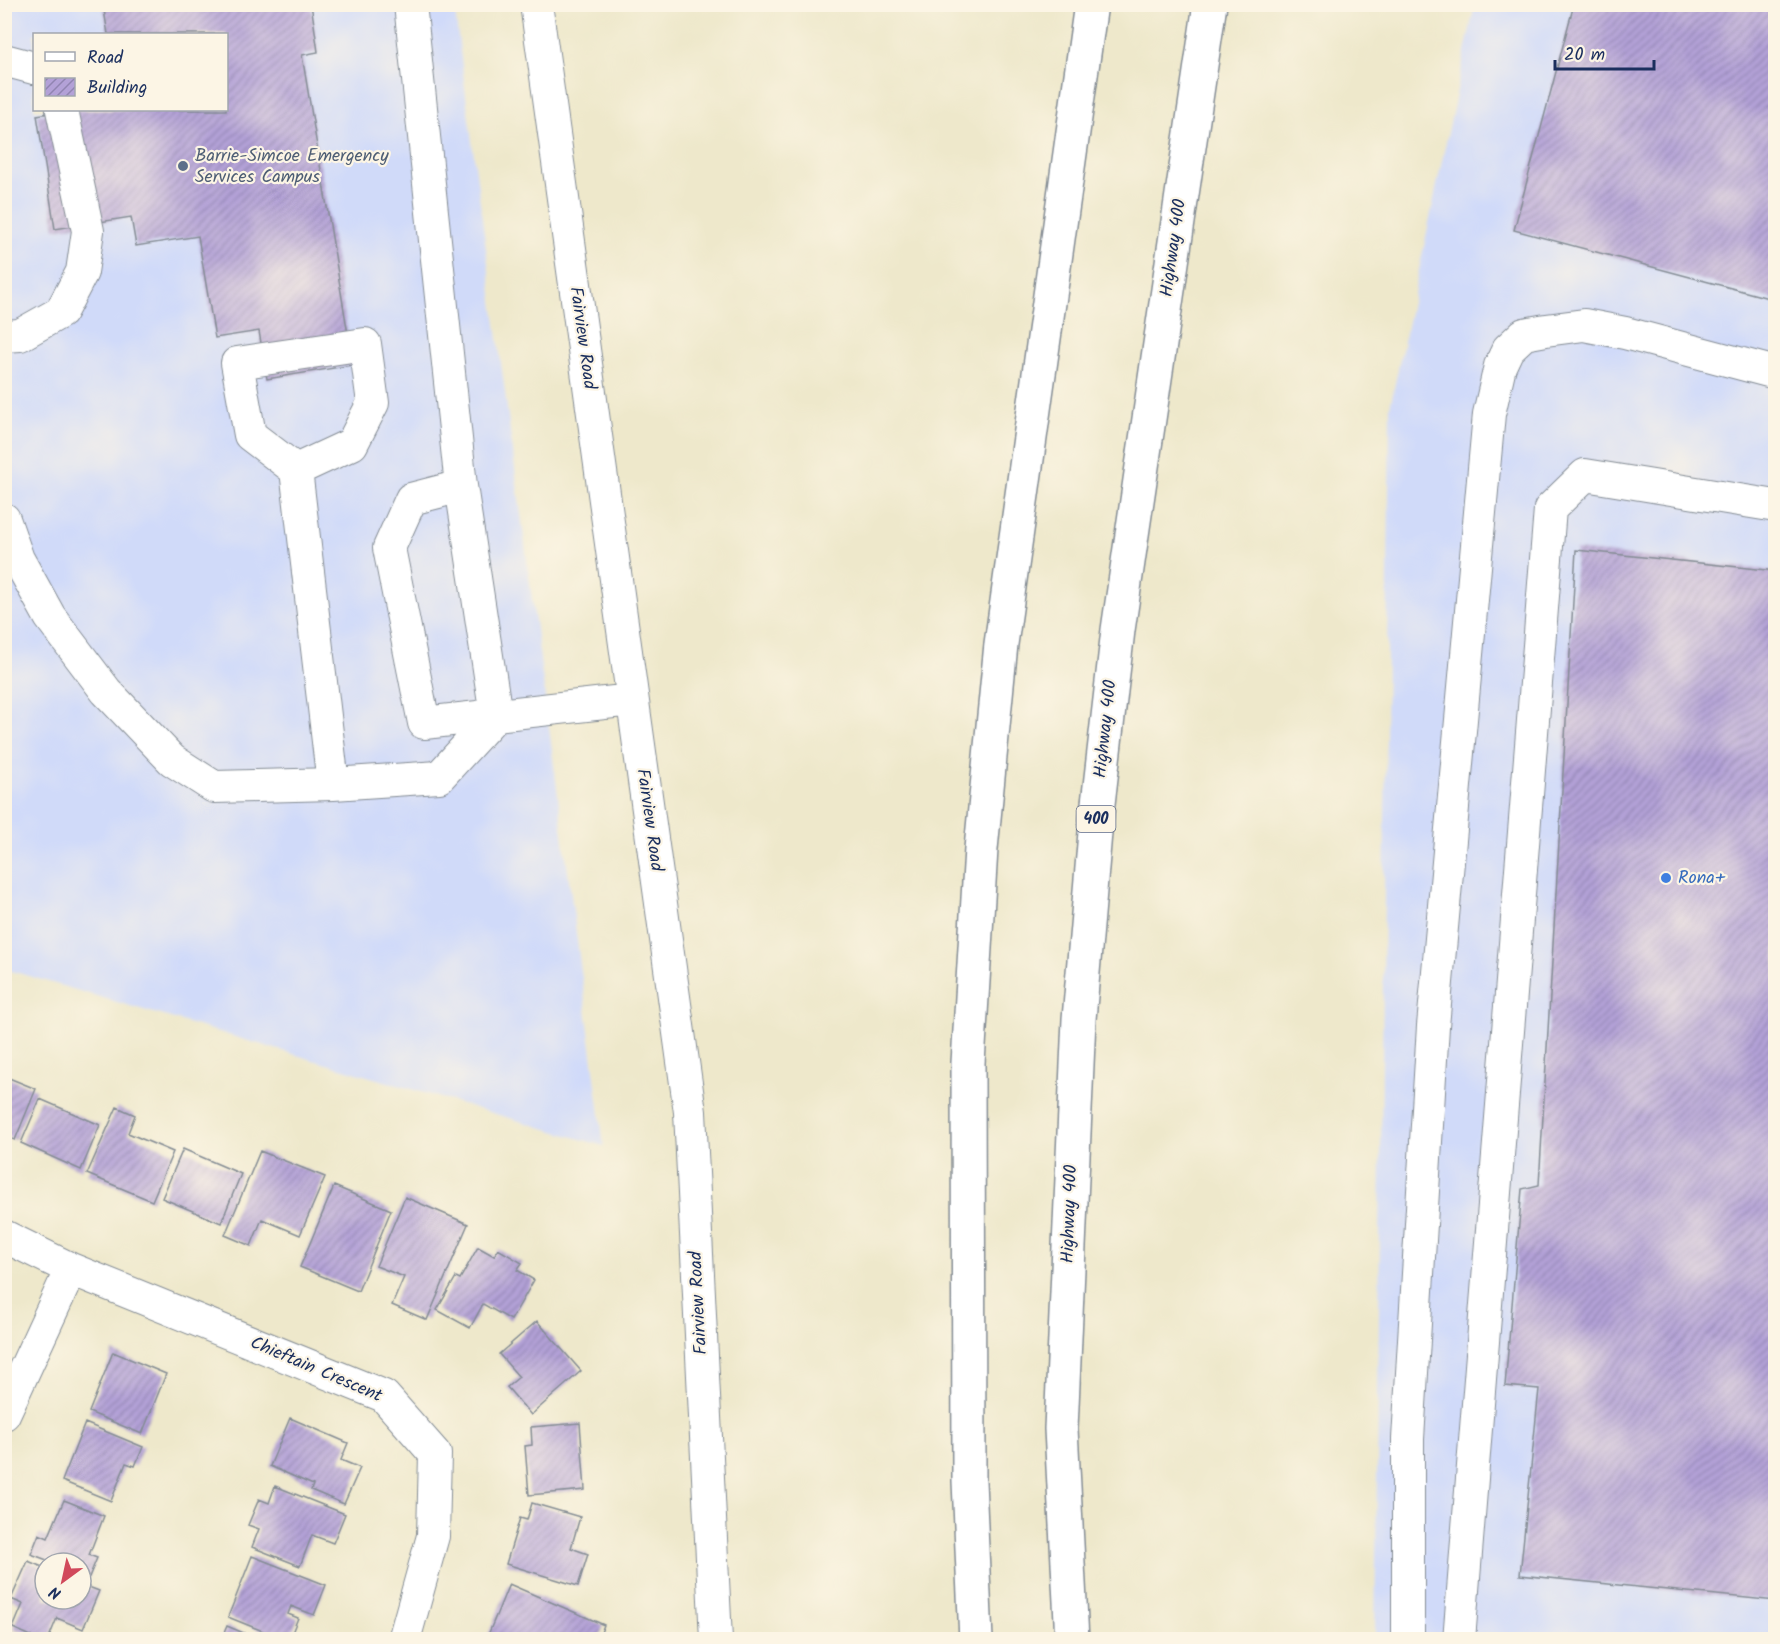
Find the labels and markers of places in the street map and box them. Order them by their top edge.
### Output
place label: Barrie-Simcoe Emergency Services Campus [195,142,389,192]
marker: Barrie-Simcoe Emergency Services Campus [176,159,190,173]
place label: Rona+ [1678,864,1726,893]
marker: Rona+ [1659,871,1673,885]

